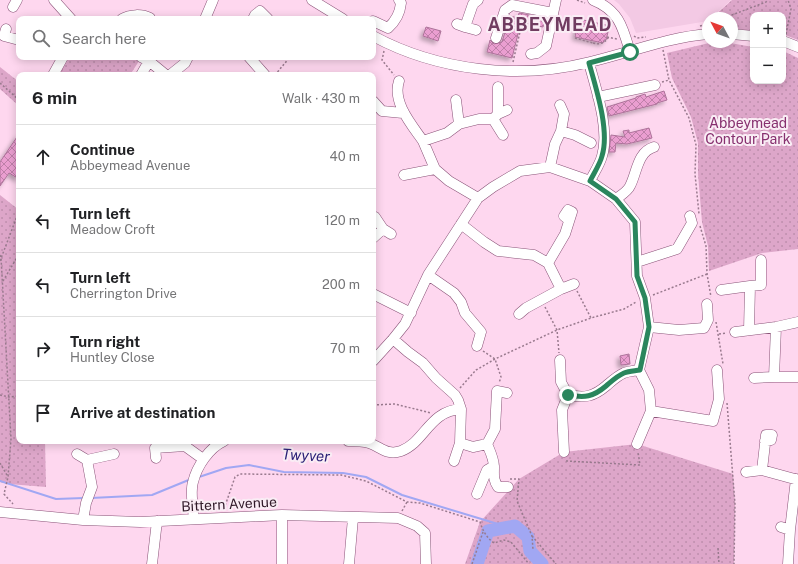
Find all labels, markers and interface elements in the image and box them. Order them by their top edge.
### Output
north arrow [702,12,738,48]
map controls [750,12,786,84]
button: + [750,12,786,48]
district label: ABBEYMEAD [487,14,613,35]
search box [16,16,376,60]
icon: search [30,27,52,49]
text: Search here [62,30,146,47]
route start [621,43,639,61]
button: − [750,48,786,84]
text: 6 min [32,88,77,108]
text: Walk · 430 m [282,91,360,106]
park label: Abbeymead Contour Park [705,115,791,147]
text: Continue [70,141,135,158]
icon: ahead [32,146,54,168]
text: 40 m [329,149,360,164]
text: Abbeymead Avenue [70,158,190,173]
text: Turn left [70,205,131,222]
icon: left [32,210,54,232]
text: 120 m [325,213,360,228]
text: Meadow Croft [70,222,155,237]
text: Turn left [70,269,131,286]
icon: left [32,274,54,296]
text: 200 m [322,277,360,292]
text: Cherrington Drive [70,286,177,301]
text: Turn right [70,333,140,350]
icon: right [32,338,54,360]
text: 70 m [330,341,360,356]
text: Huntley Close [70,350,155,365]
route end [559,386,577,404]
icon: arrive [32,402,54,424]
text: Arrive at destination [70,404,215,421]
water label: Twyver [282,445,331,465]
street label: Bittern Avenue [181,494,277,514]

